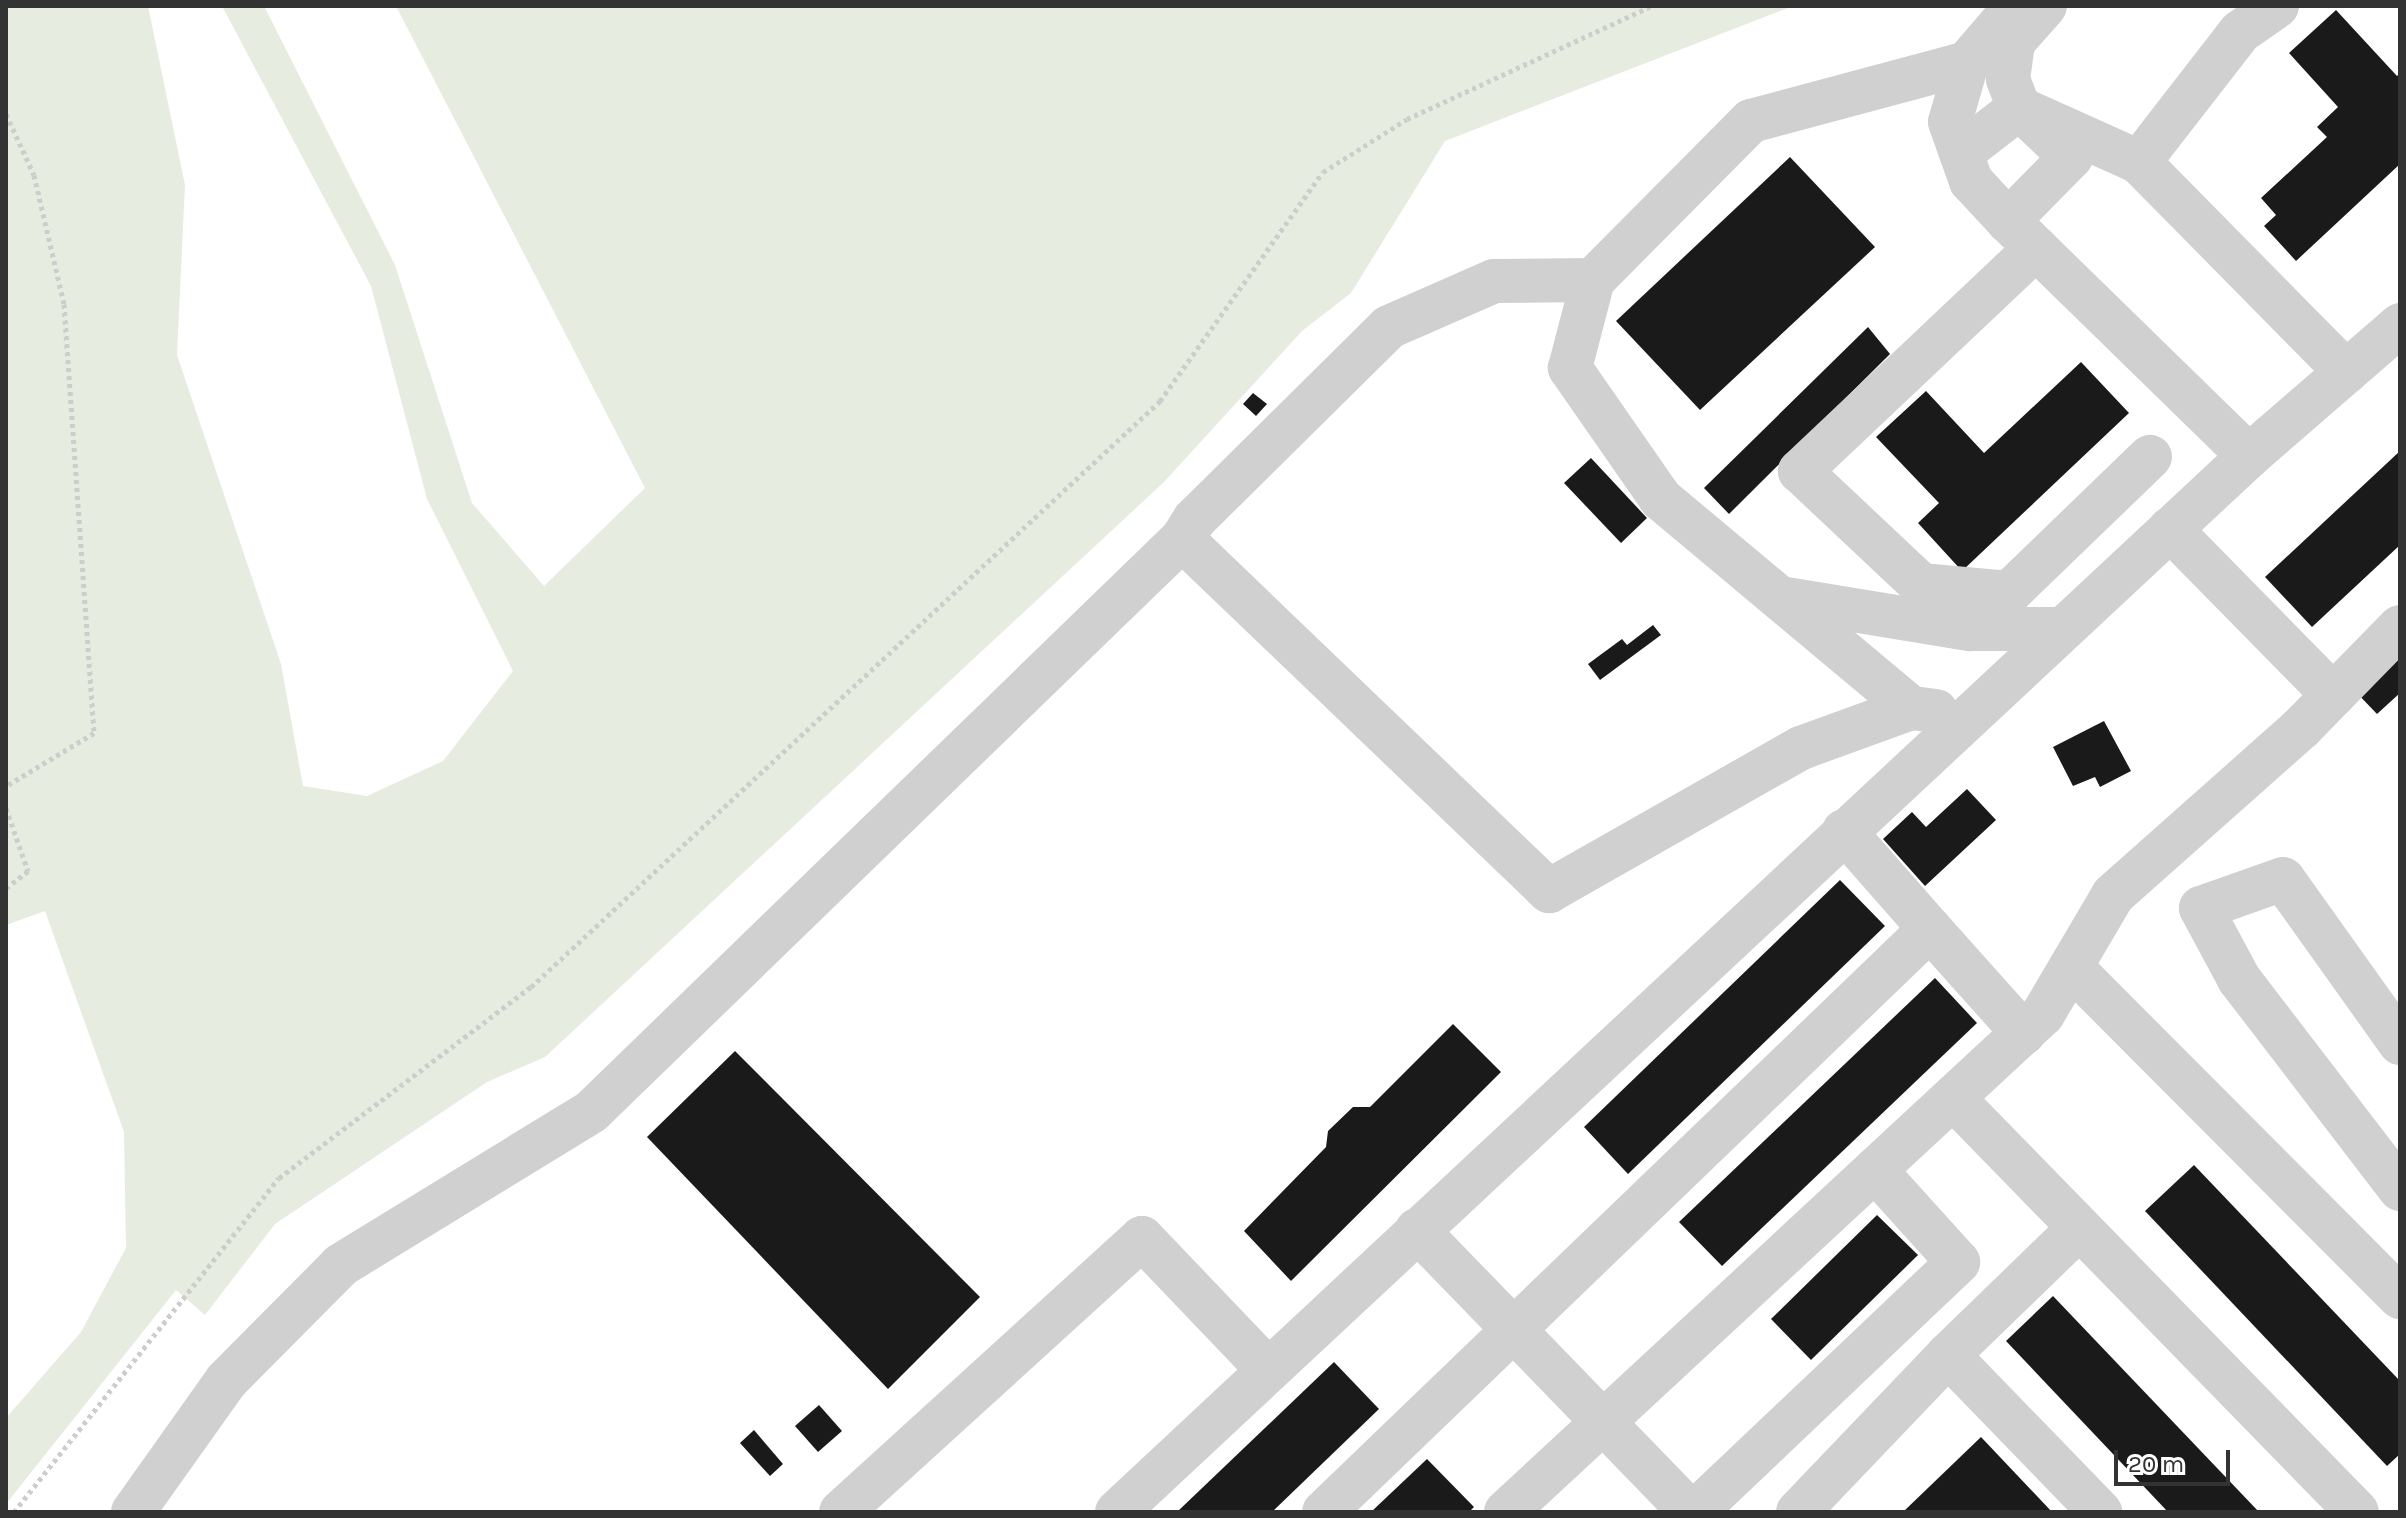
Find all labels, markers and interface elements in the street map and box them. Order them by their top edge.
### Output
scale bar [2118,1434,2234,1484]
text: 20 m [2128,1450,2184,1478]

